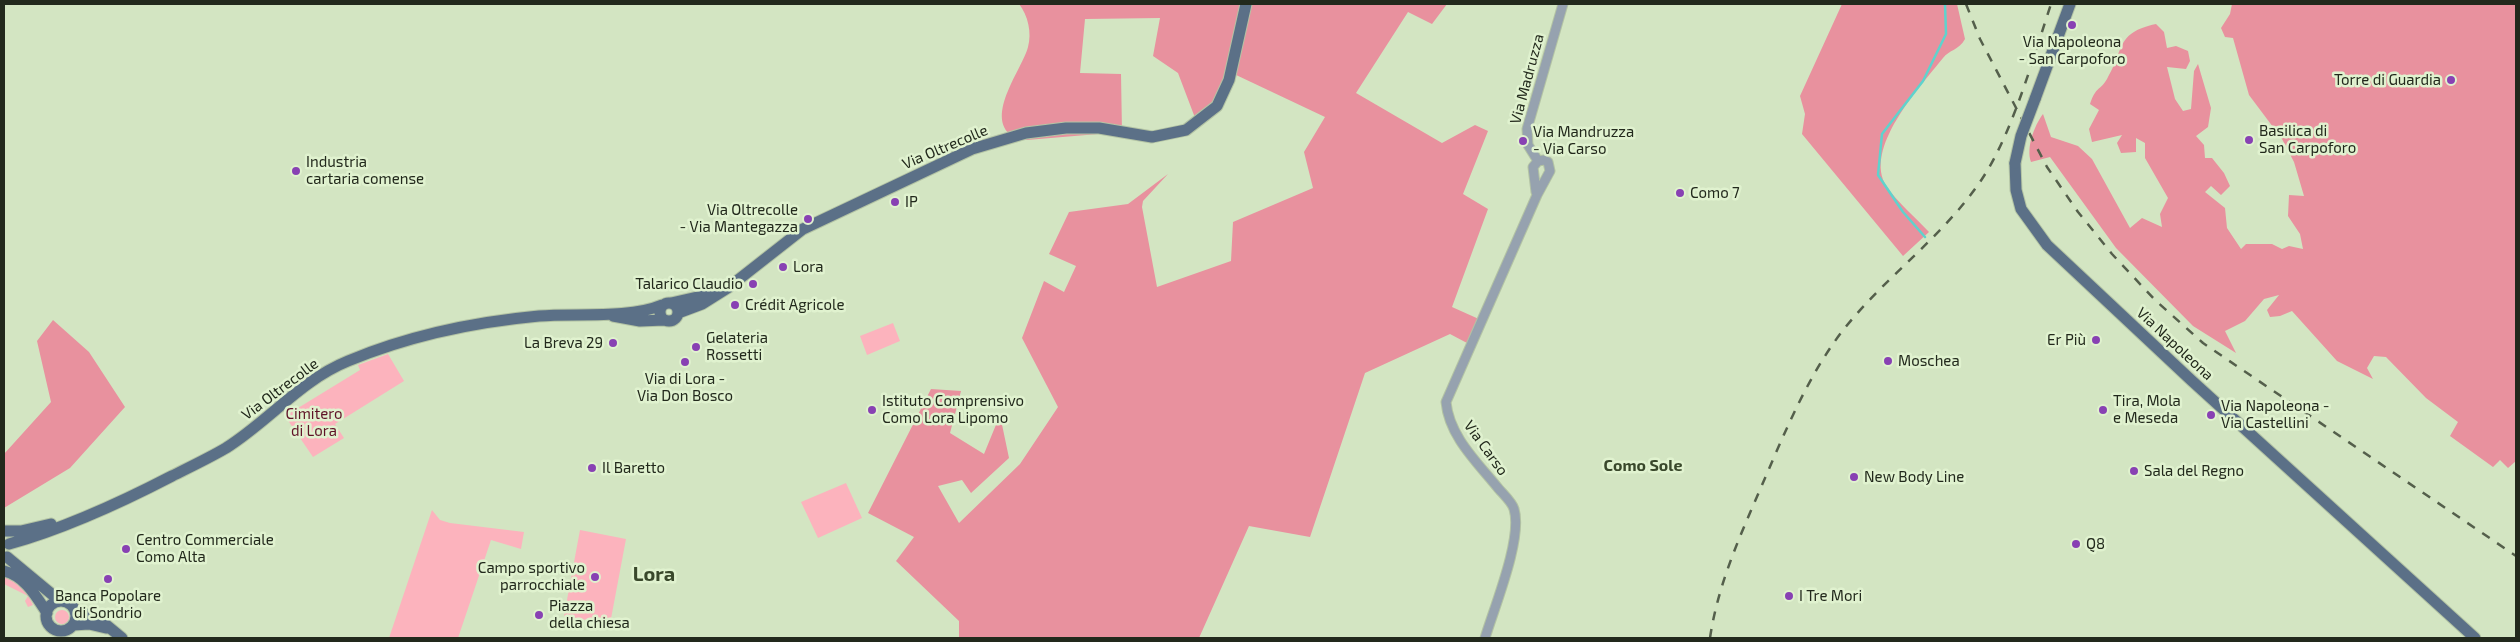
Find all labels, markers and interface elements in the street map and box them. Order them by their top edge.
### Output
marker: Via Napoleona - San Carpoforo [2066,19,2078,31]
street label: Via Madruzza [1506,32,1548,126]
place label: Via Napoleona - San Carpoforo [2018,33,2126,68]
place label: Torre di Guardia [2334,71,2441,89]
marker: Torre di Guardia [2445,74,2457,86]
street label: Via Oltrecolle [900,121,990,173]
place label: Basilica di San Carpoforo [2259,122,2356,157]
place label: Via Mandruzza - Via Carso [1533,123,1634,158]
marker: Basilica di San Carpoforo [2243,134,2255,146]
marker: Via Mandruzza - Via Carso [1517,135,1529,147]
place label: Industria cartaria comense [306,153,424,188]
marker: Industria cartaria comense [290,165,302,177]
place label: Como 7 [1690,184,1740,202]
marker: Como 7 [1674,187,1686,199]
place label: IP [905,193,918,211]
marker: IP [889,196,901,208]
place label: Via Oltrecolle - Via Mantegazza [680,201,798,236]
marker: Via Oltrecolle - Via Mantegazza [802,213,814,225]
place label: Lora [793,258,823,276]
marker: Lora [777,261,789,273]
place label: Talarico Claudio [635,275,743,293]
marker: Talarico Claudio [747,278,759,290]
place label: Crédit Agricole [745,296,844,314]
marker: Crédit Agricole [729,299,741,311]
street label: Via Napoleona [2133,304,2217,384]
place label: Gelateria Rossetti [706,329,768,364]
place label: Er Più [2047,331,2086,349]
place label: La Breva 29 [524,334,603,352]
marker: Er Più [2090,334,2102,346]
marker: La Breva 29 [607,337,619,349]
marker: Gelateria Rossetti [690,341,702,353]
place label: Moschea [1898,352,1960,370]
street label: Via Oltrecolle [238,354,322,424]
marker: Moschea [1882,355,1894,367]
marker: Via di Lora - Via Don Bosco [679,356,691,368]
place label: Via di Lora - Via Don Bosco [637,370,733,405]
place label: Istituto Comprensivo Como Lora Lipomo [882,392,1024,427]
place label: Tira, Mola e Meseda [2113,392,2181,427]
place label: Via Napoleona - Via Castellini [2221,397,2330,432]
marker: Istituto Comprensivo Como Lora Lipomo [866,404,878,416]
marker: Tira, Mola e Meseda [2097,404,2109,416]
park label: Cimitero di Lora [285,405,343,440]
marker: Via Napoleona - Via Castellini [2205,409,2217,421]
street label: Via Carso [1460,417,1512,479]
district label: Como Sole [1604,456,1682,476]
place label: Il Baretto [602,459,665,477]
marker: Il Baretto [586,462,598,474]
place label: Sala del Regno [2144,462,2244,480]
marker: Sala del Regno [2128,465,2140,477]
place label: New Body Line [1864,468,1964,486]
marker: New Body Line [1848,471,1860,483]
place label: Centro Commerciale Como Alta [136,531,274,566]
place label: Q8 [2086,535,2105,553]
marker: Q8 [2070,538,2082,550]
marker: Centro Commerciale Como Alta [120,543,132,555]
place label: Campo sportivo parrocchiale [478,559,585,594]
district label: Lora [633,562,675,586]
marker: Campo sportivo parrocchiale [589,571,601,583]
marker: Banca Popolare di Sondrio [102,573,114,585]
place label: Banca Popolare di Sondrio [55,587,161,622]
place label: I Tre Mori [1799,587,1862,605]
marker: I Tre Mori [1783,590,1795,602]
place label: Piazza della chiesa [549,597,630,632]
marker: Piazza della chiesa [533,609,545,621]

